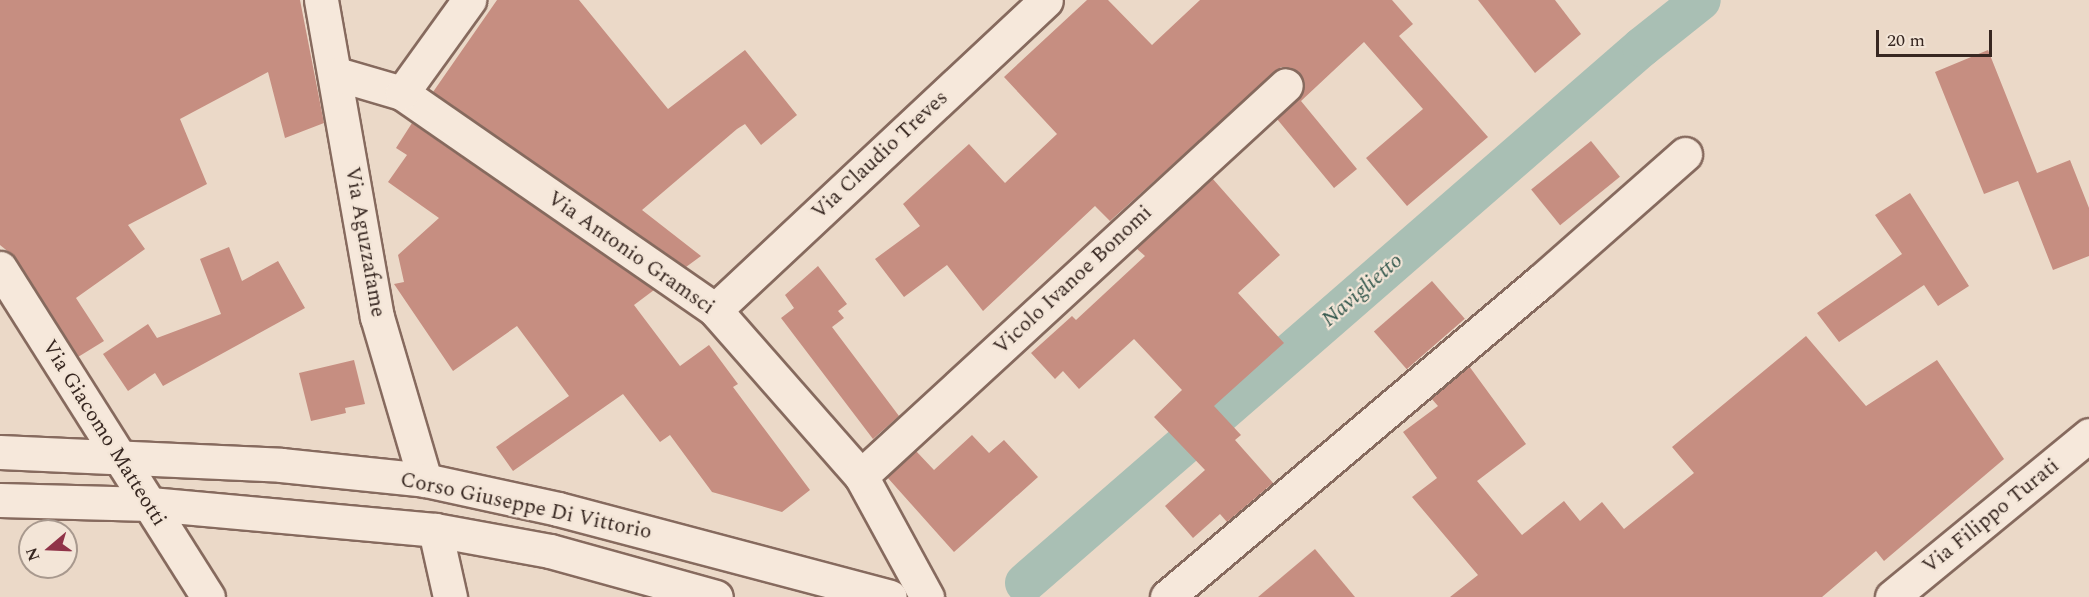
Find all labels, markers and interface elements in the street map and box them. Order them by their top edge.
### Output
scale bar [1879,18,1994,56]
text: 20 m [1887,27,1925,54]
street label: Via Claudio Treves [807,85,953,225]
street label: Via Aguzzafame [339,165,391,319]
street label: Via Antonio Gramsci [543,186,719,320]
street label: Vicolo Ivanoe Bonomi [989,200,1157,360]
water label: Naviglietto [1316,248,1408,332]
street label: Via Giacomo Matteotti [36,335,172,531]
street label: Via Filippo Turati [1918,453,2064,579]
street label: Corso Giuseppe Di Vittorio [398,467,654,545]
north arrow [18,519,78,579]
text: N [19,544,46,564]

